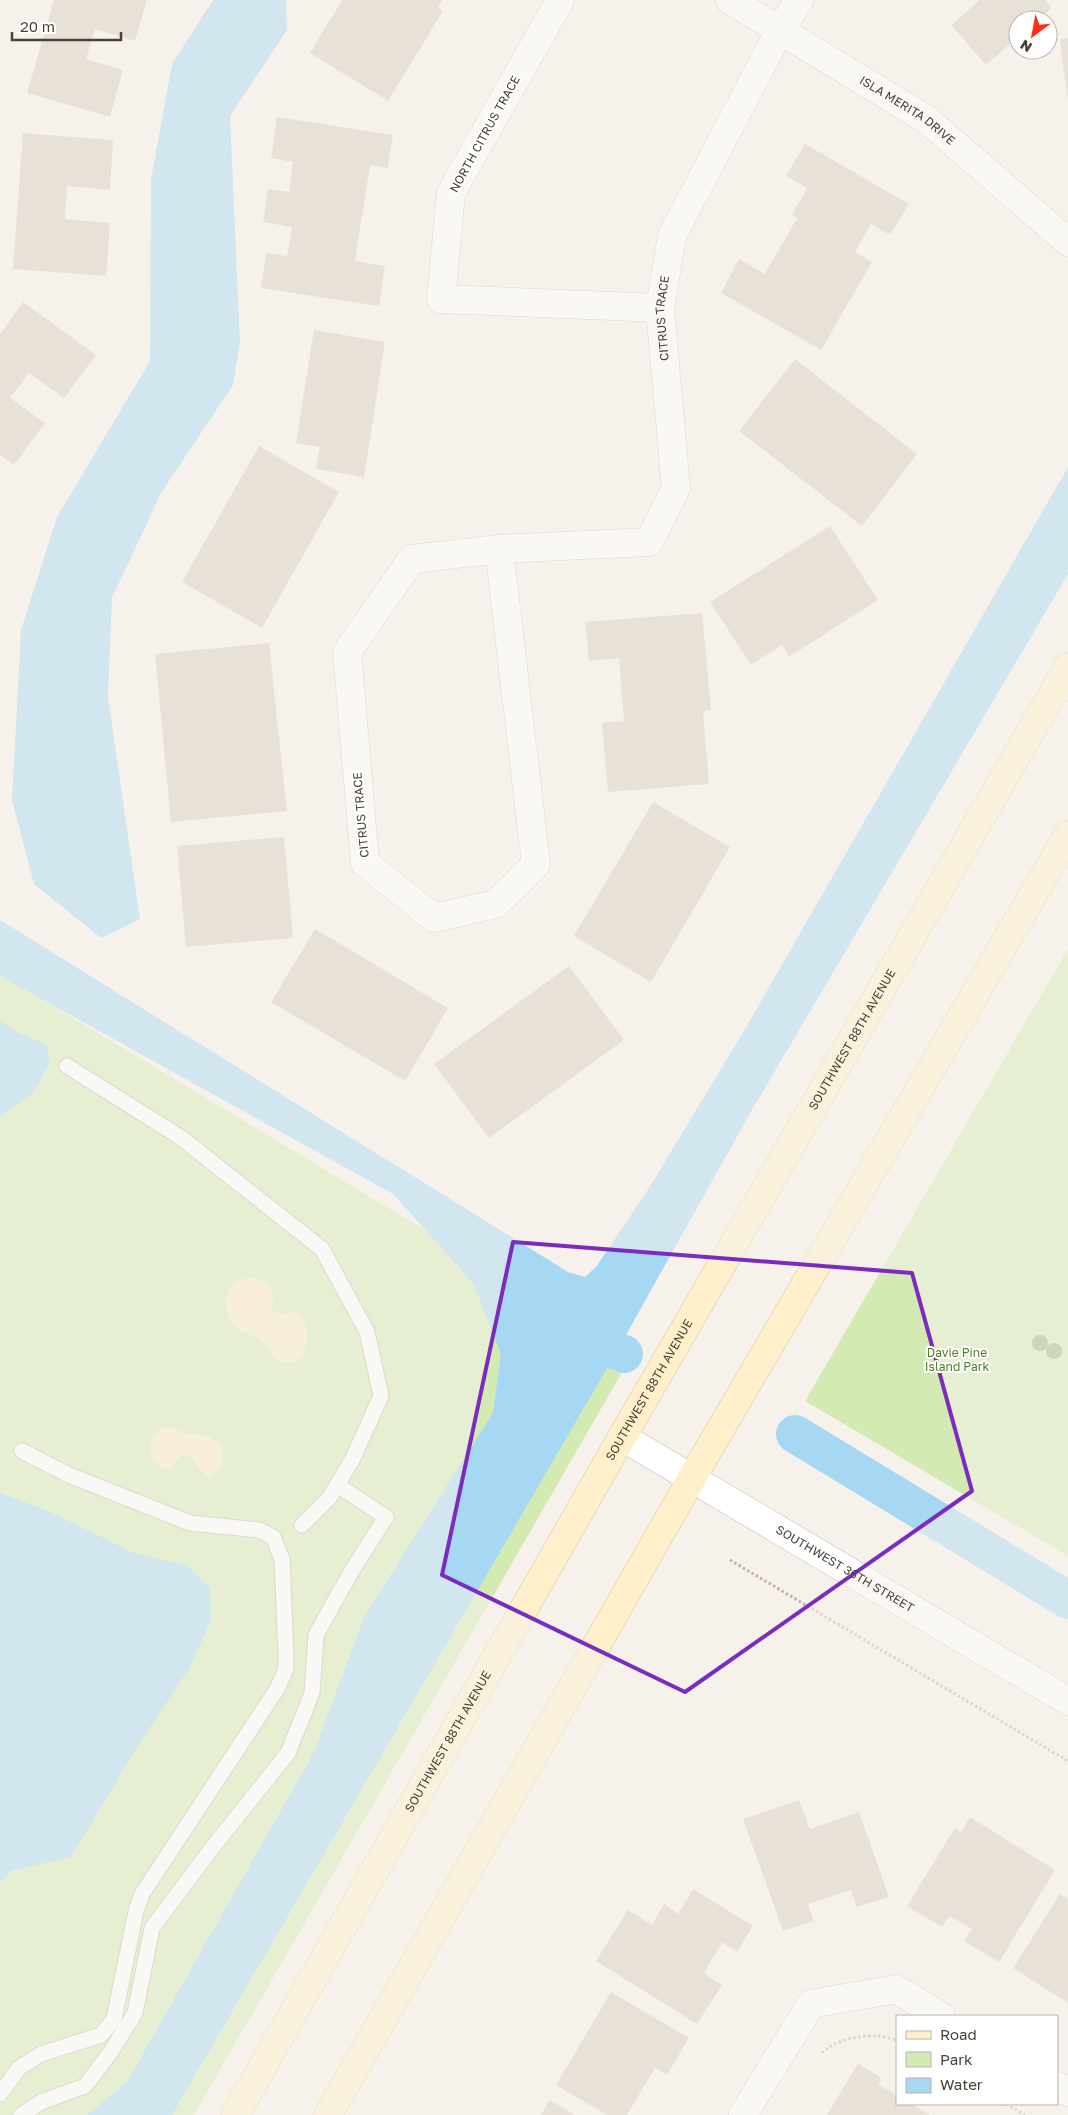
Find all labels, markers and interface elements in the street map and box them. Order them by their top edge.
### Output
scale bar [12,10,121,42]
north arrow [1008,10,1058,60]
text: 20 m [20,17,55,35]
text: N [1017,36,1035,56]
street label: ISLA MERITA DRIVE [857,72,958,148]
street label: NORTH CITRUS TRACE [446,73,523,195]
street label: CITRUS TRACE [652,274,672,362]
street label: CITRUS TRACE [349,772,372,858]
street label: SOUTHWEST 88TH AVENUE [805,966,899,1113]
street label: SOUTHWEST 88TH AVENUE [602,1316,696,1463]
park label: Davie Pine Island Park [925,1345,989,1374]
street label: SOUTHWEST 36TH STREET [773,1522,917,1616]
street label: SOUTHWEST 88TH AVENUE [401,1668,494,1815]
legend [896,2015,1058,2105]
text: Road [940,2025,977,2043]
text: Park [940,2050,973,2068]
text: Water [940,2075,983,2093]

